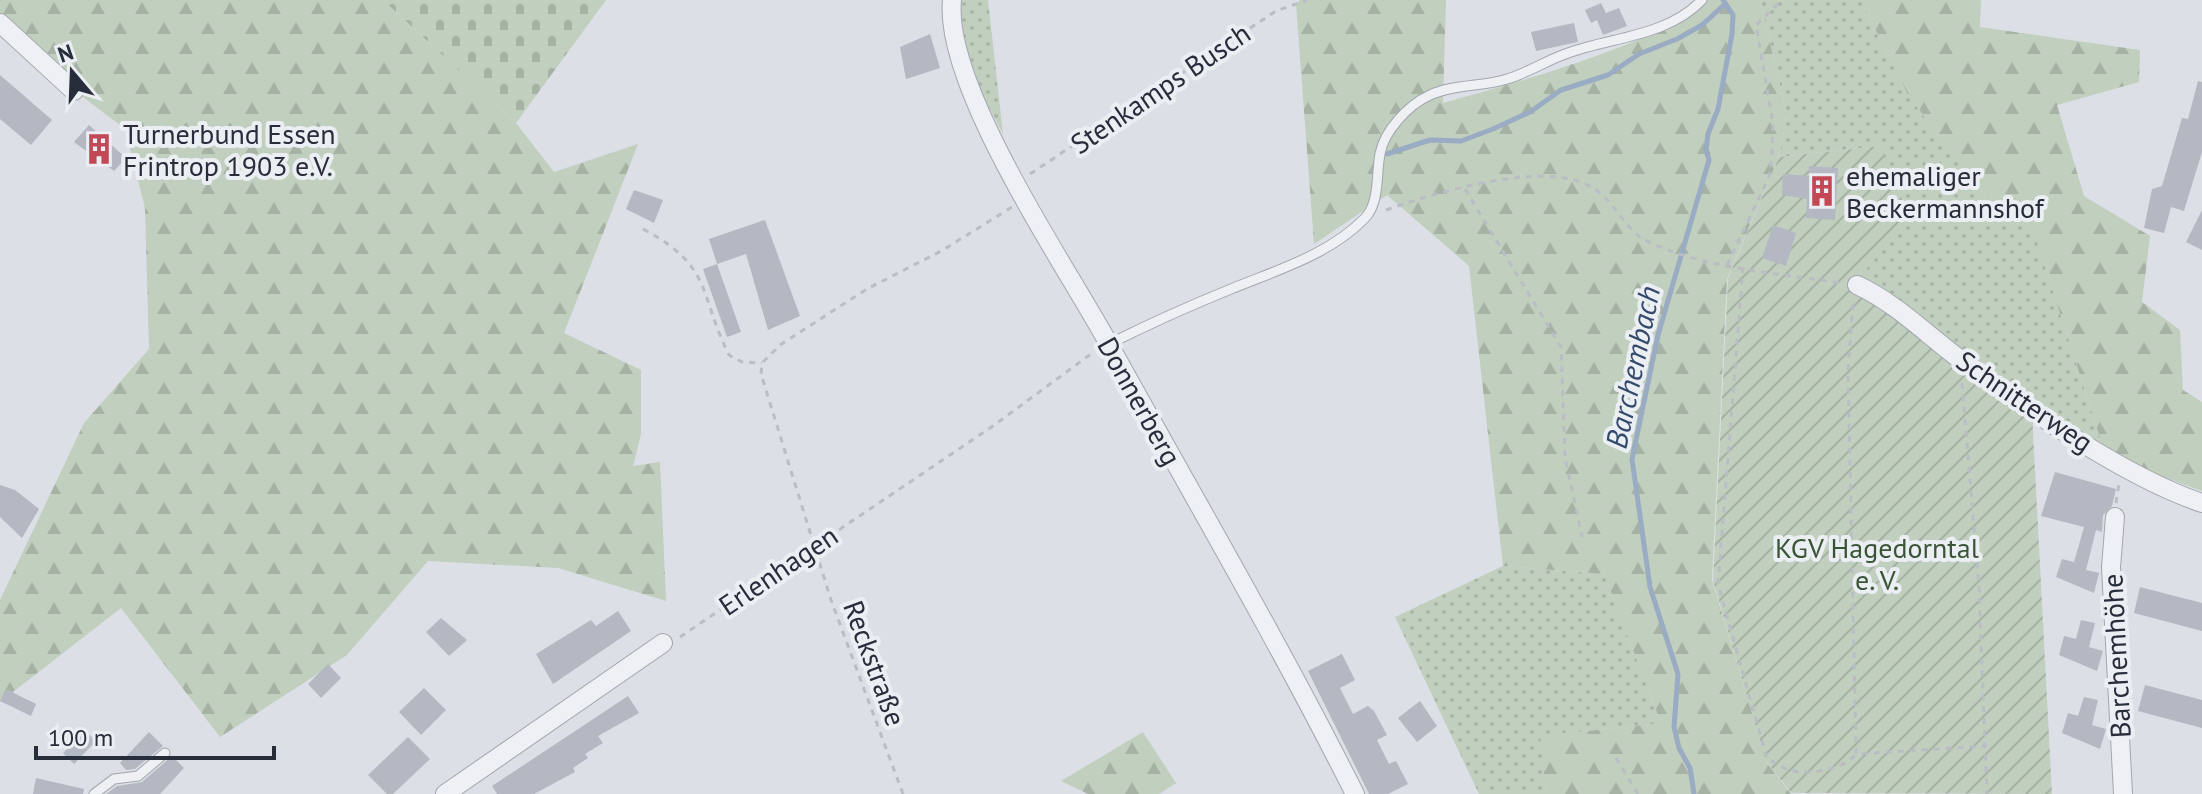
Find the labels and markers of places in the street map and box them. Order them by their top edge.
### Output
place label: Turnerbund Essen Frintrop 1903 e.V. [123,115,335,184]
building icon: Turnerbund Essen Frintrop 1903 e.V. [82,132,116,166]
place label: ehemaliger Beckermannshof [1846,157,2045,226]
building icon: ehemaliger Beckermannshof [1805,174,1839,208]

